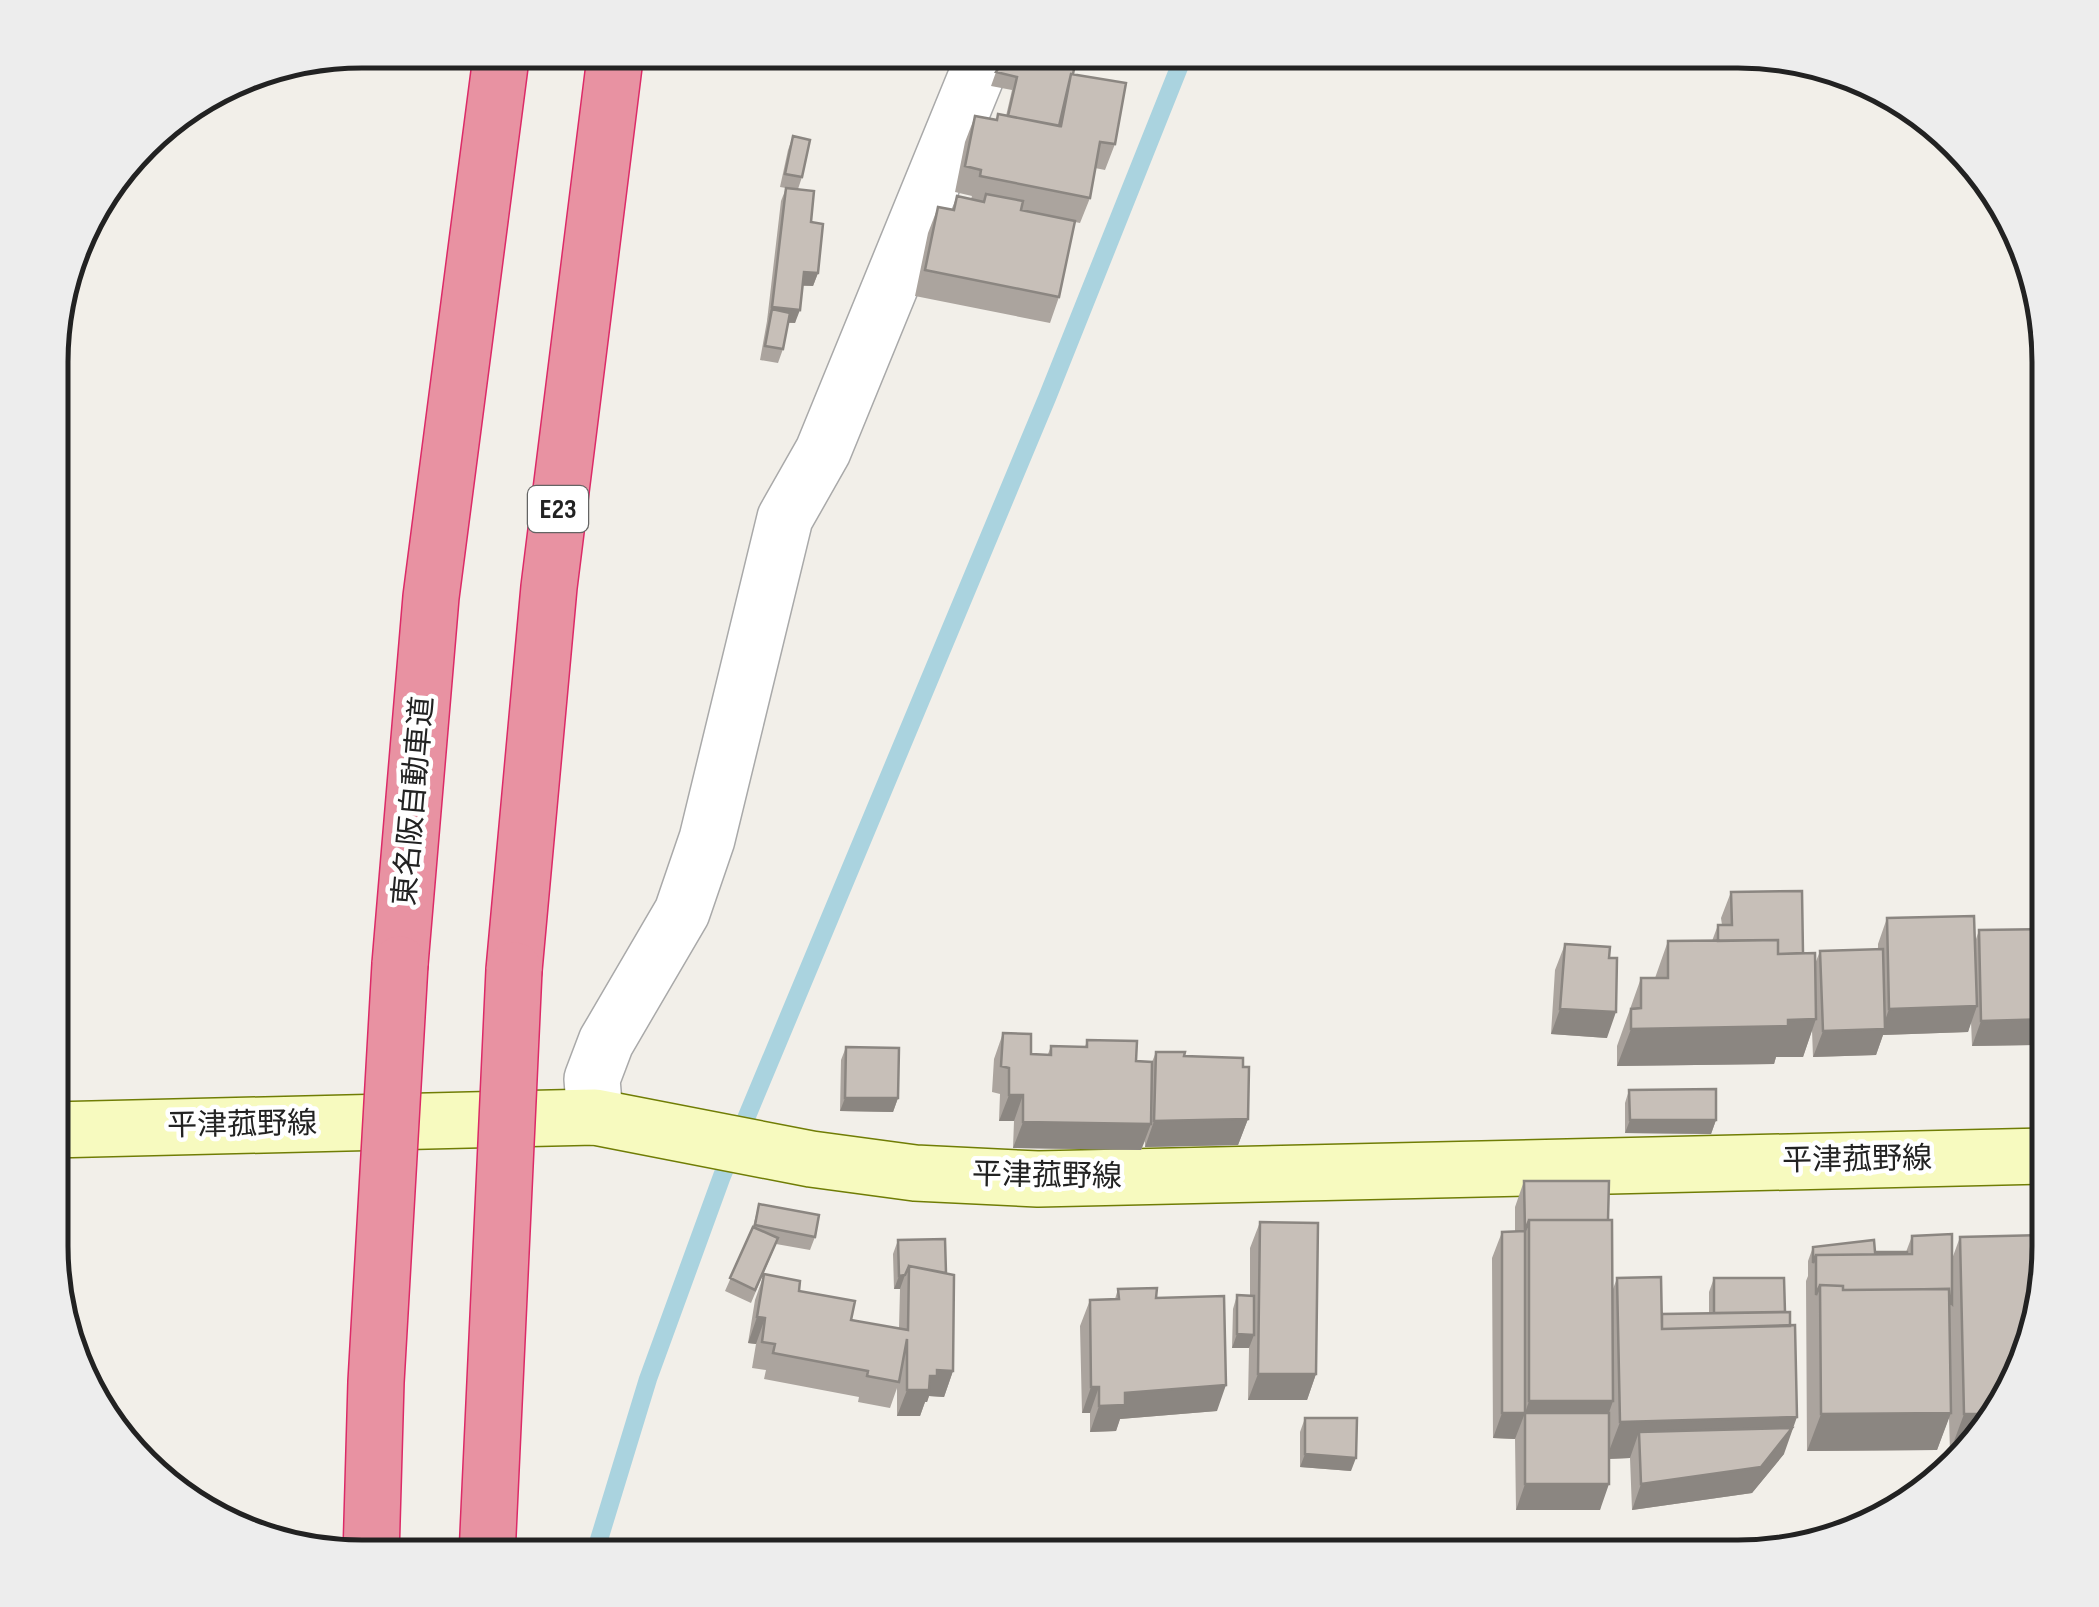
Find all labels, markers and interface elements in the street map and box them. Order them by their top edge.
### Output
road number: E23 [528,486,588,532]
street label: 東名阪自動車道 [387,695,441,907]
street label: 平津菰野線 [167,1106,317,1144]
street label: 平津菰野線 [1782,1141,1932,1179]
street label: 平津菰野線 [972,1157,1122,1195]

